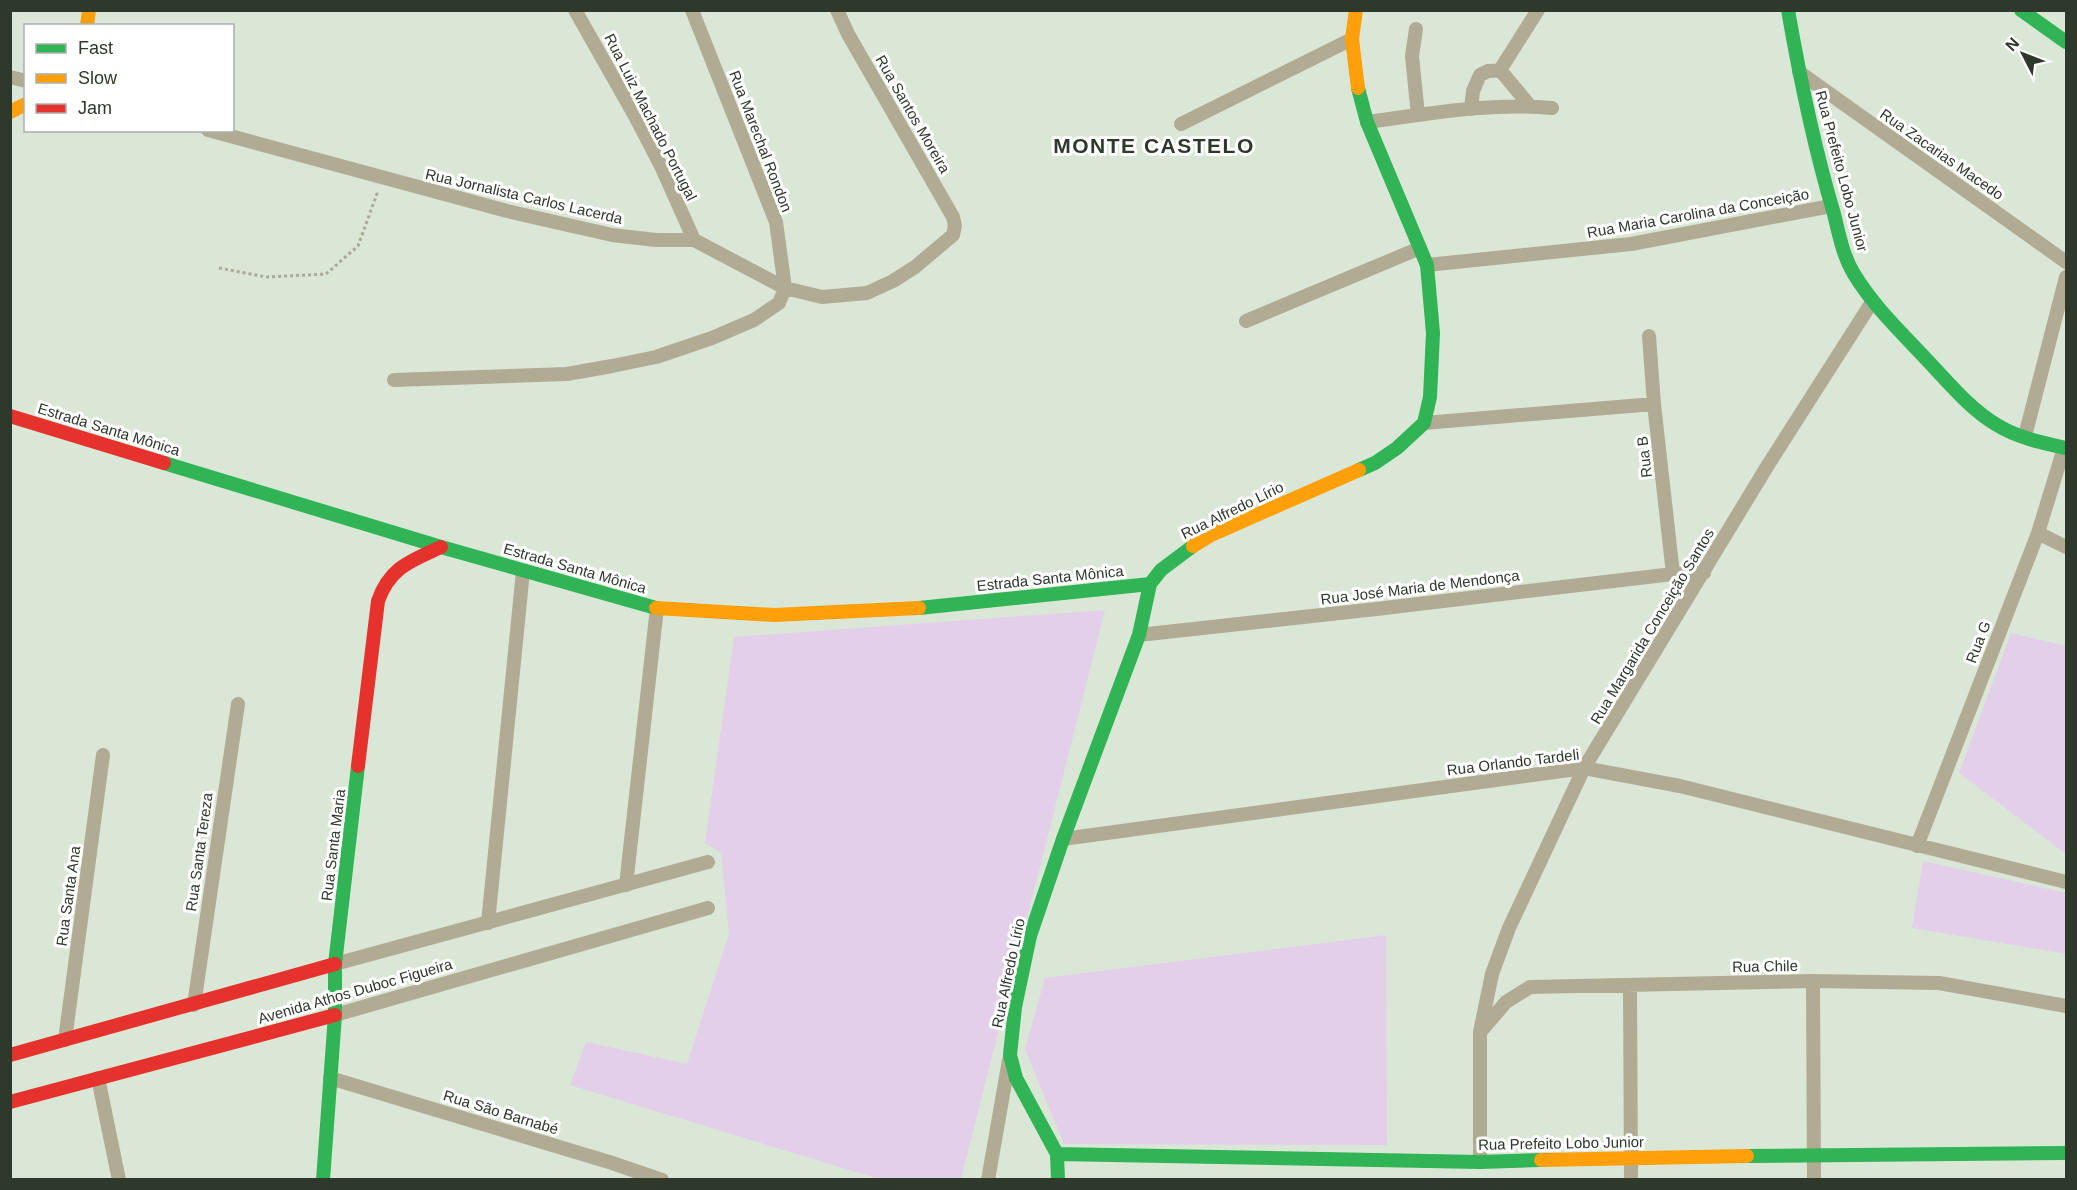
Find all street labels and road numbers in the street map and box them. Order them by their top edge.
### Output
street label: Rua Luiz Machado Portugal [601,31,701,203]
street label: Rua Santos Moreira [872,52,954,177]
street label: Rua Marechal Rondon [726,68,796,214]
street label: Rua Prefeito Lobo Junior [1812,89,1872,253]
street label: Rua Zacarias Macedo [1877,105,2007,203]
street label: Rua Jornalista Carlos Lacerda [424,165,625,227]
street label: Rua Maria Carolina da Conceição [1586,185,1810,241]
street label: Estrada Santa Mônica [36,399,183,459]
street label: Rua B [1633,435,1655,479]
street label: Rua Alfredo Lírio [1178,478,1286,542]
street label: Rua Margarida Conceição Santos [1587,525,1717,727]
street label: Estrada Santa Mônica [502,539,649,597]
street label: Estrada Santa Mônica [976,562,1125,594]
street label: Rua José Maria de Mendonça [1320,566,1521,608]
street label: Rua G [1962,619,1994,665]
street label: Rua Orlando Tardeli [1446,745,1580,779]
street label: Rua Santa Maria [318,787,348,902]
street label: Rua Santa Tereza [182,791,216,913]
street label: Rua Santa Ana [53,844,84,947]
street label: Rua Alfredo Lírio [988,917,1028,1029]
street label: Avenida Athos Duboc Figueira [256,955,455,1027]
street label: Rua Chile [1732,957,1798,975]
street label: Rua São Barnabé [441,1086,561,1138]
street label: Rua Prefeito Lobo Junior [1478,1133,1644,1153]

